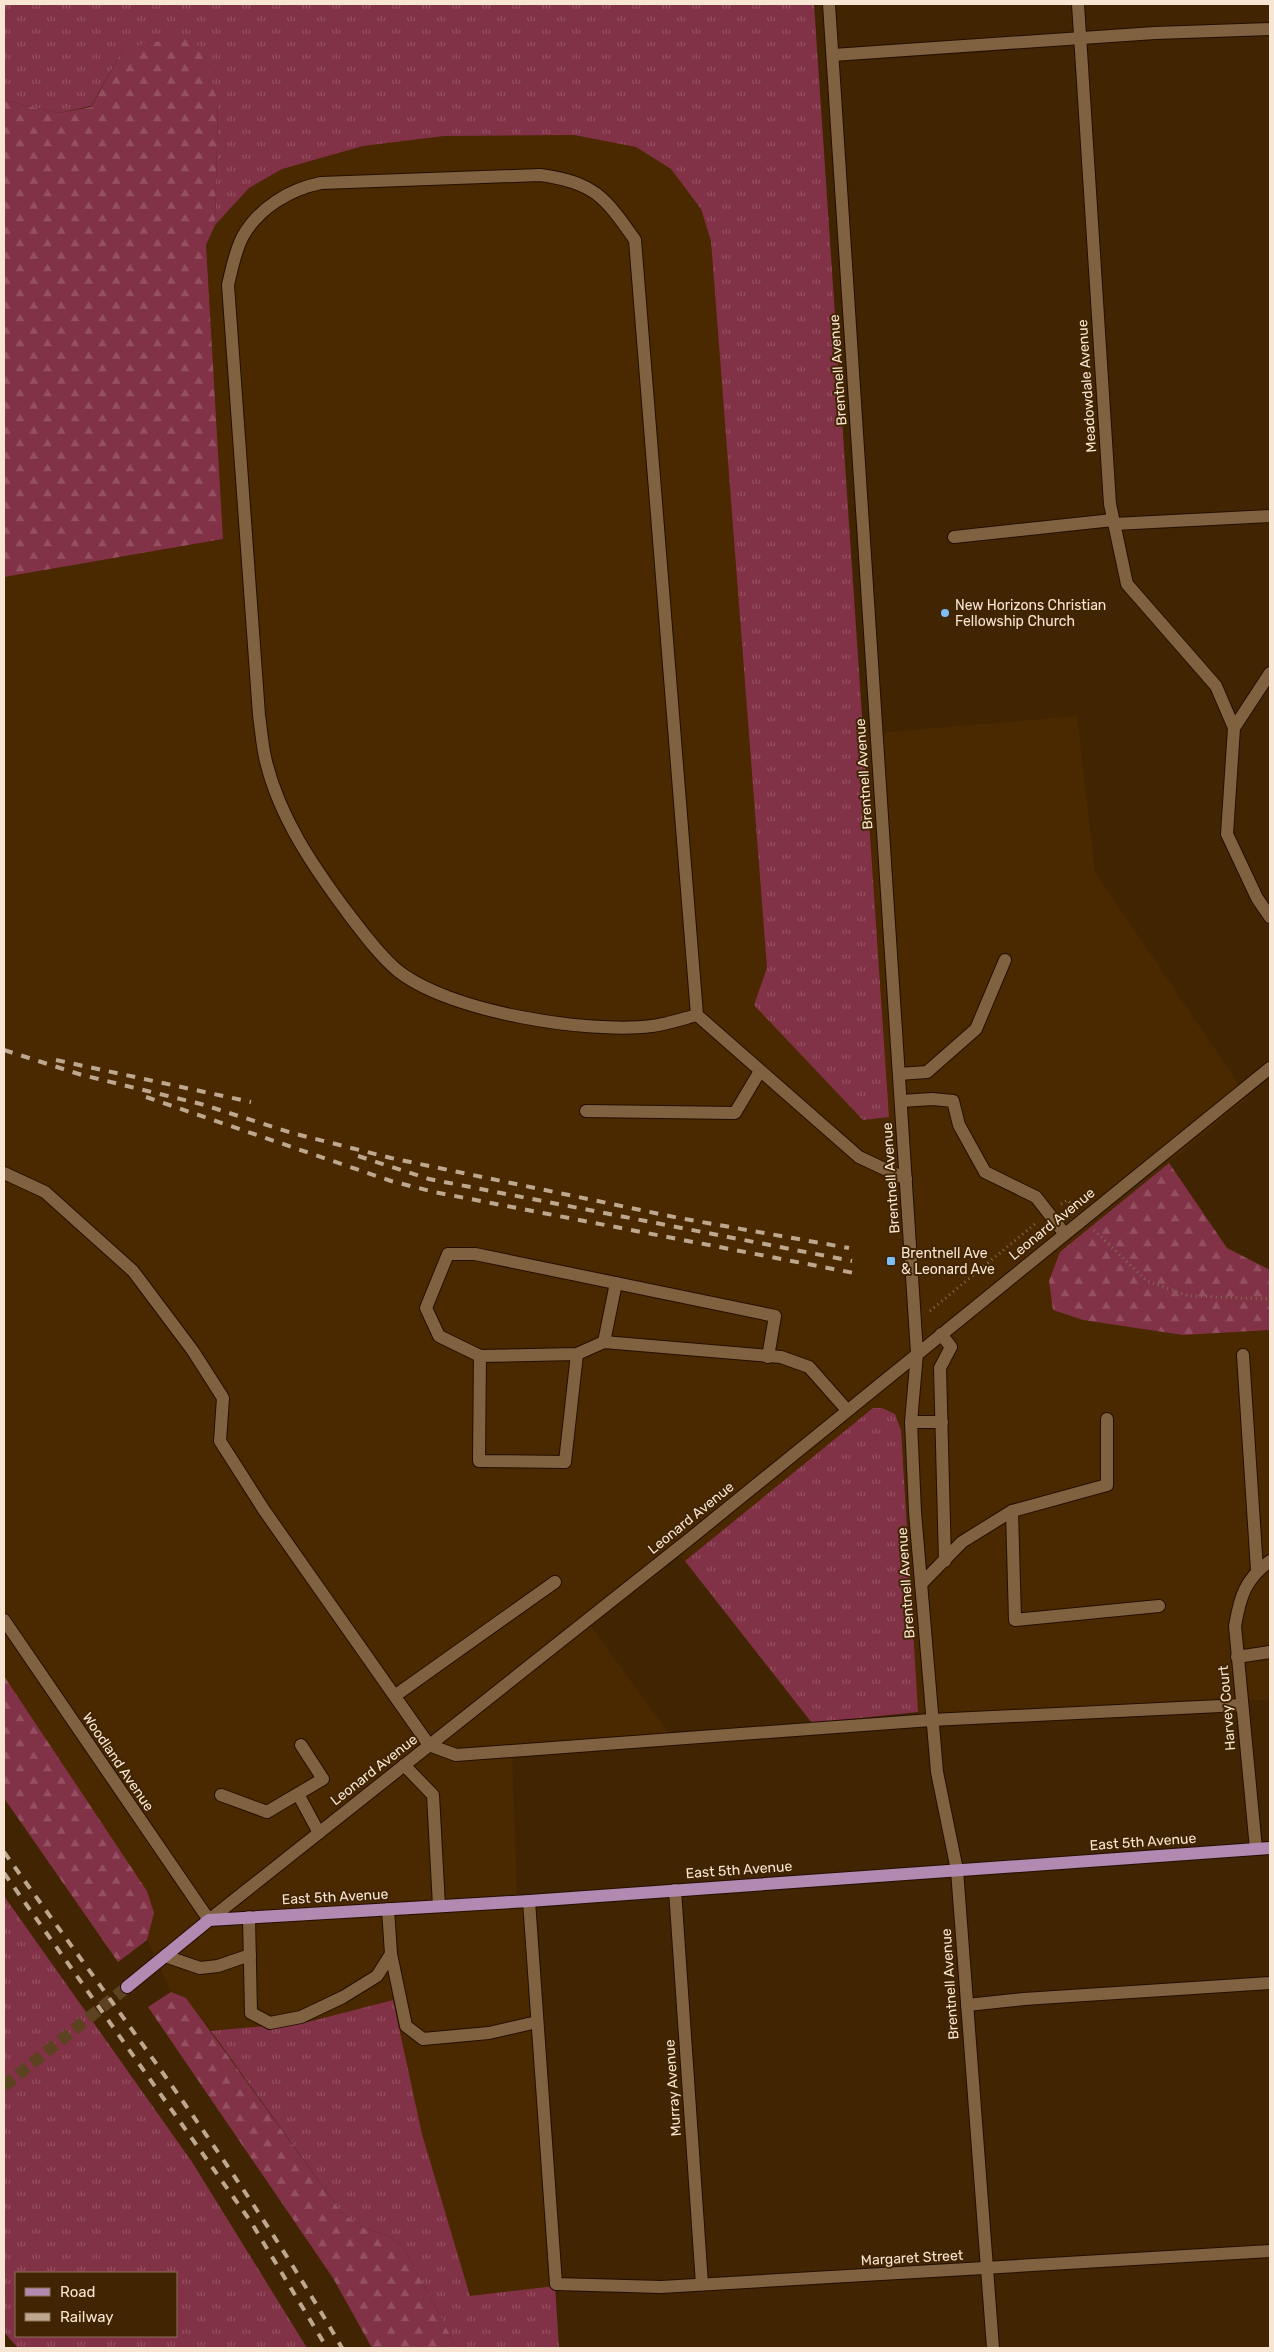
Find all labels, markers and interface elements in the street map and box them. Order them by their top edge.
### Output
street label: Brentnell Avenue [826,314,850,426]
street label: Meadowdale Avenue [1074,319,1100,453]
place label: New Horizons Christian Fellowship Church [955,597,1106,630]
marker: New Horizons Christian Fellowship Church [939,607,951,619]
street label: Brentnell Avenue [852,718,876,830]
street label: Brentnell Avenue [879,1122,903,1234]
street label: Leonard Avenue [1006,1184,1098,1264]
place label: Brentnell Ave & Leonard Ave [901,1245,995,1278]
marker: Brentnell Ave & Leonard Ave [885,1255,897,1267]
street label: Leonard Avenue [645,1478,737,1558]
street label: Brentnell Avenue [894,1527,918,1639]
street label: Harvey Court [1215,1664,1239,1751]
street label: Woodland Avenue [79,1709,157,1815]
street label: Leonard Avenue [327,1731,421,1809]
street label: East 5th Avenue [1089,1830,1197,1854]
street label: East 5th Avenue [685,1858,793,1882]
street label: East 5th Avenue [281,1886,389,1908]
street label: Brentnell Avenue [938,1928,962,2040]
street label: Murray Avenue [661,2039,685,2137]
street label: Margaret Street [860,2247,964,2269]
legend [15,2272,178,2337]
text: Road [60,2283,96,2301]
text: Railway [60,2308,114,2326]

